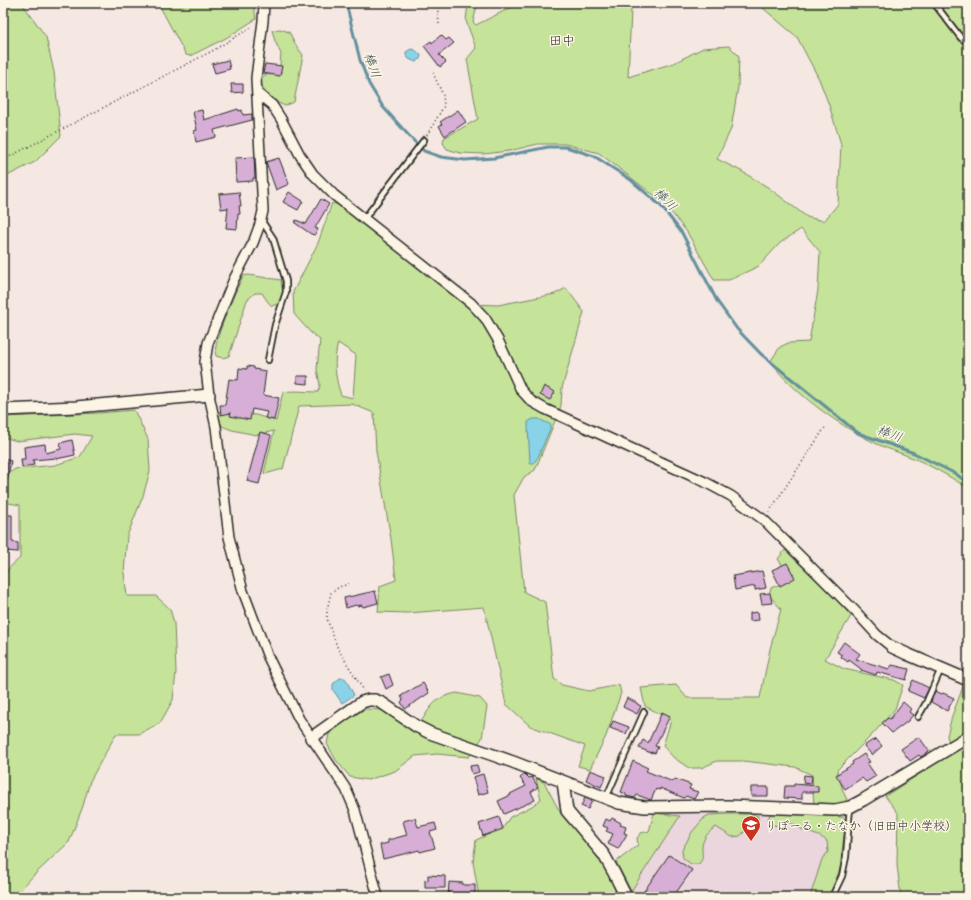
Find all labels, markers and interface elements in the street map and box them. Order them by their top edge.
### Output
district label: 田中 [549,31,575,49]
water label: 棒川 [360,50,386,80]
water label: 棒川 [650,183,682,215]
water label: 棒川 [875,420,905,446]
school or university icon: りぼーる・たなか（旧田中小学校） [740,814,762,842]
place label: りぼーる・たなか（旧田中小学校） [765,817,957,834]

